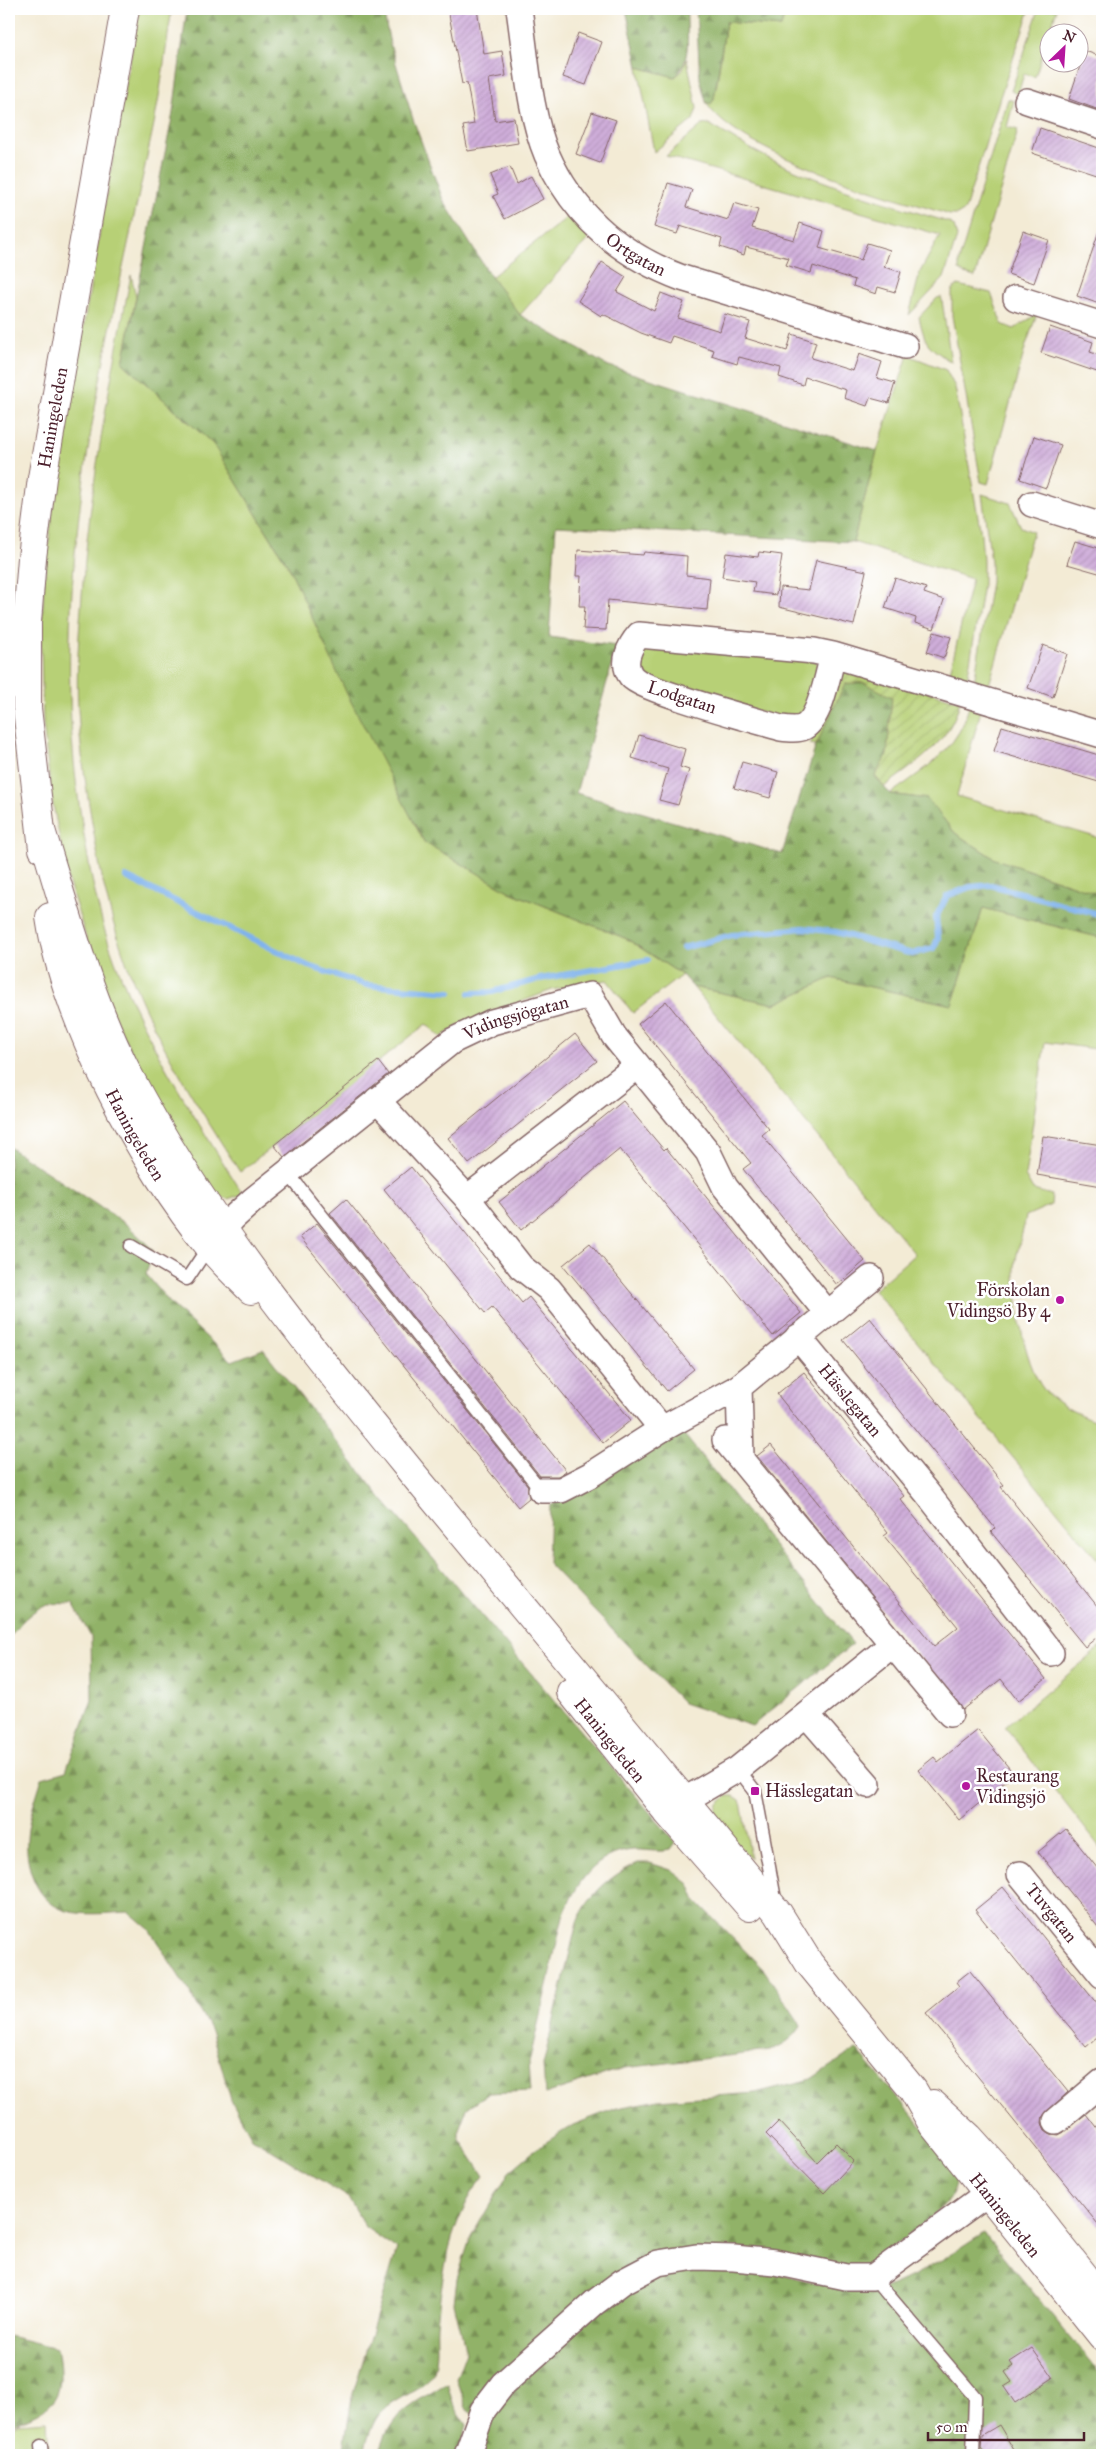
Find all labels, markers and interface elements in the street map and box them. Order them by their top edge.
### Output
north arrow [1038,22,1088,72]
text: N [1060,26,1078,47]
street label: Ortgatan [601,228,670,281]
street label: Haningeleden [33,365,72,470]
street label: Lodgatan [644,676,720,720]
street label: Vidingsjögatan [459,990,571,1046]
street label: Haningeleden [101,1085,170,1185]
place label: Förskolan Vidingsö By 4 [946,1279,1051,1323]
marker: Förskolan Vidingsö By 4 [1054,1294,1066,1306]
street label: Hässlegatan [814,1359,887,1441]
street label: Haningeleden [569,1694,650,1787]
place label: Restaurang Vidingsjö [975,1765,1059,1809]
place label: Hässlegatan [765,1780,854,1803]
marker: Restaurang Vidingsjö [960,1780,972,1792]
marker: Hässlegatan [749,1785,761,1797]
street label: Tuvgatan [1021,1879,1082,1947]
street label: Haningeleden [965,2168,1046,2262]
scale bar [928,2409,1085,2441]
text: 50 m [936,2418,968,2436]

